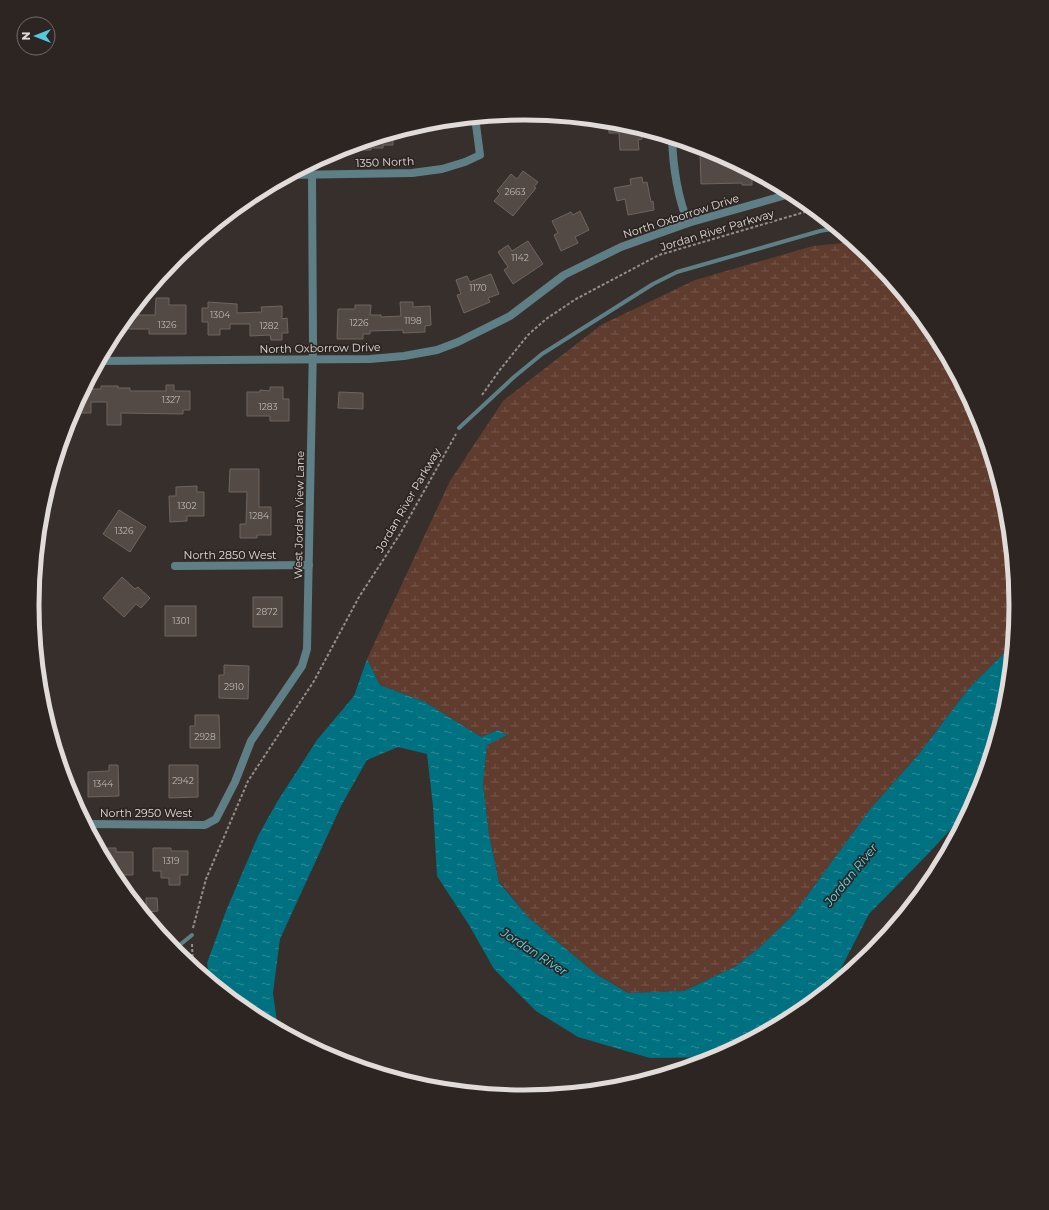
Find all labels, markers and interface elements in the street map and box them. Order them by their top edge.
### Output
north arrow [16,16,56,56]
text: N [19,32,33,40]
street label: 1350 North [355,154,415,170]
house number: 2663 [504,186,526,197]
street label: North Oxborrow Drive [621,191,741,241]
street label: Jordan River Parkway [658,206,776,254]
house number: 1142 [511,252,529,263]
house number: 1170 [469,282,487,293]
house number: 1304 [210,309,230,320]
house number: 1198 [404,315,422,326]
house number: 1226 [350,317,369,328]
house number: 1326 [158,319,177,330]
house number: 1282 [259,320,279,331]
street label: North Oxborrow Drive [259,340,381,356]
house number: 1327 [162,394,180,405]
house number: 1283 [258,401,278,412]
street label: Jordan River Parkway [372,445,444,556]
street label: West Jordan View Lane [291,450,307,579]
house number: 1302 [177,500,197,511]
house number: 1284 [249,510,269,521]
house number: 1326 [115,525,134,536]
street label: North 2850 West [184,548,277,562]
house number: 2872 [256,606,278,617]
house number: 1301 [172,615,190,626]
house number: 2910 [224,681,244,692]
house number: 2928 [194,731,216,742]
house number: 2942 [172,775,194,786]
house number: 1344 [93,778,113,789]
street label: North 2950 West [100,806,193,820]
water label: Jordan River [820,840,880,910]
house number: 1319 [162,855,180,866]
water label: Jordan River [498,924,570,979]

